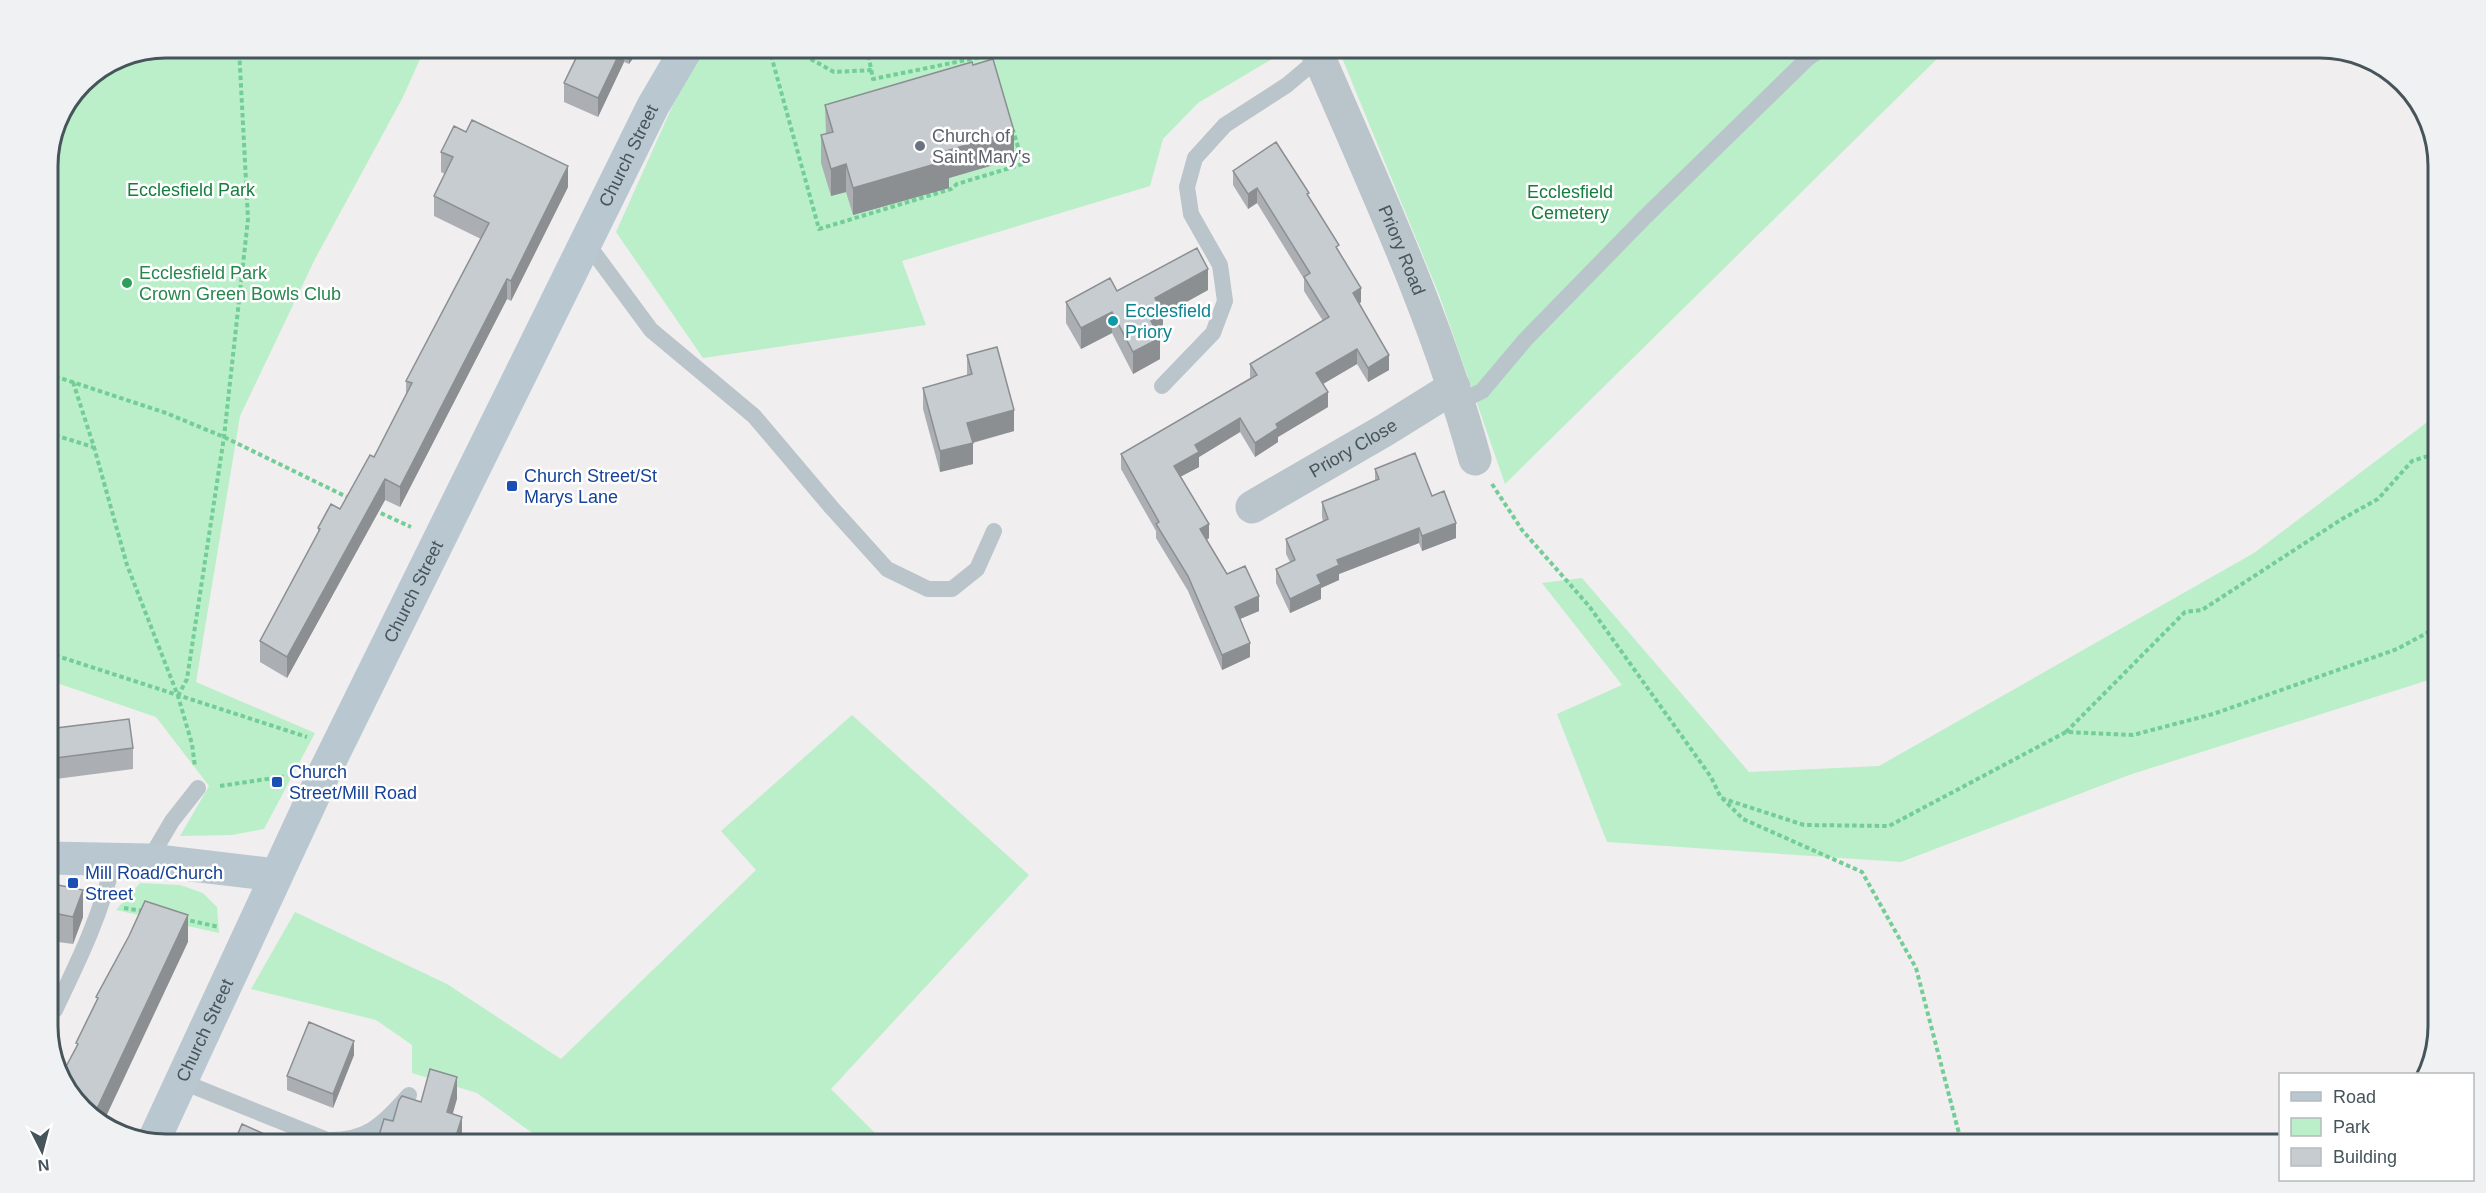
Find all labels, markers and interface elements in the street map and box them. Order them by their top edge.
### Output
street label: Church Street [595,101,662,210]
place label: Church of Saint Mary's [932,126,1030,167]
marker: Church of Saint Mary's [913,139,927,153]
park label: Ecclesfield Park [127,180,256,200]
park label: Ecclesfield Cemetery [1527,182,1613,223]
street label: Priory Road [1374,202,1429,298]
place label: Ecclesfield Park Crown Green Bowls Club [139,263,341,304]
marker: Ecclesfield Park Crown Green Bowls Club [120,276,134,290]
place label: Ecclesfield Priory [1125,301,1211,342]
marker: Ecclesfield Priory [1106,314,1120,328]
street label: Priory Close [1306,415,1401,482]
place label: Church Street/St Marys Lane [524,466,657,507]
marker: Church Street/St Marys Lane [505,479,519,493]
street label: Church Street [380,537,447,646]
place label: Church Street/Mill Road [289,762,417,803]
marker: Church Street/Mill Road [270,775,284,789]
place label: Mill Road/Church Street [85,863,223,904]
marker: Mill Road/Church Street [66,876,80,890]
street label: Church Street [172,976,237,1085]
legend [2279,1073,2474,1181]
text: Road [2333,1087,2376,1107]
text: Park [2333,1117,2371,1137]
north arrow [12,1121,72,1181]
text: Building [2333,1147,2397,1167]
text: N [37,1156,50,1174]

